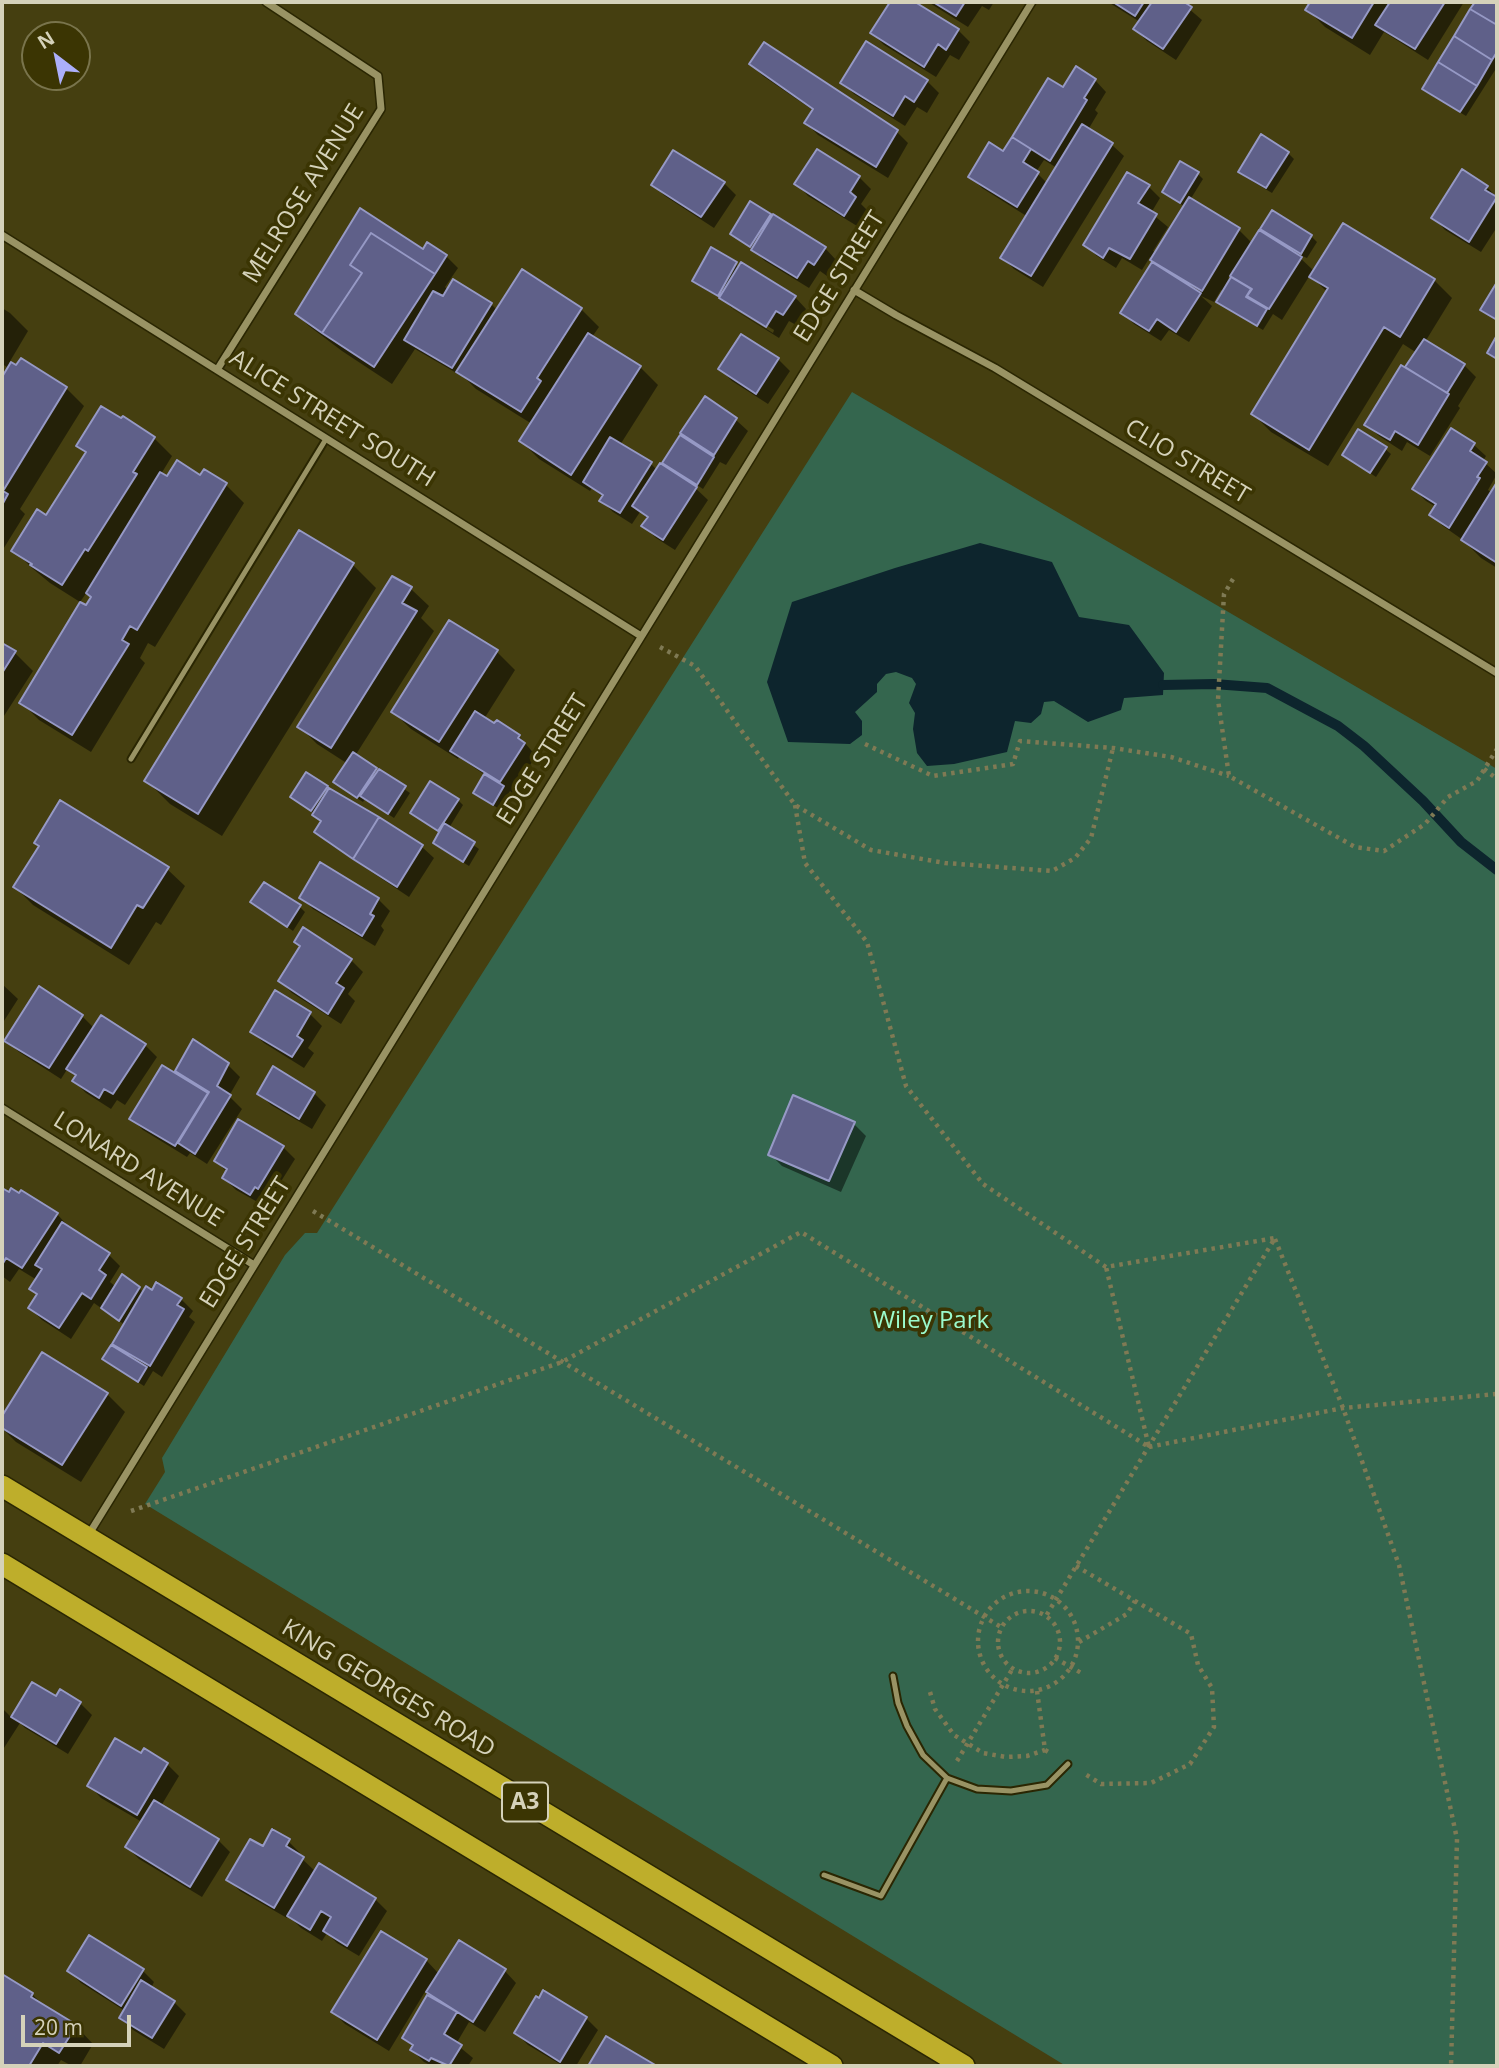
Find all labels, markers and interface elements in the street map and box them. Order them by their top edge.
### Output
north arrow [21,21,91,91]
text: N [32,25,59,55]
street label: MELROSE AVENUE [237,99,371,289]
street label: EDGE STREET [788,206,892,348]
street label: ALICE STREET SOUTH [224,344,440,494]
street label: CLIO STREET [1119,414,1255,510]
street label: EDGE STREET [491,689,595,831]
street label: LONARD AVENUE [48,1106,228,1234]
street label: EDGE STREET [194,1172,298,1314]
park label: Wiley Park [873,1307,989,1335]
street label: KING GEORGES ROAD [276,1614,500,1764]
road number: A3 [502,1783,548,1822]
scale bar [24,2002,135,2046]
text: 20 m [34,2013,83,2041]

